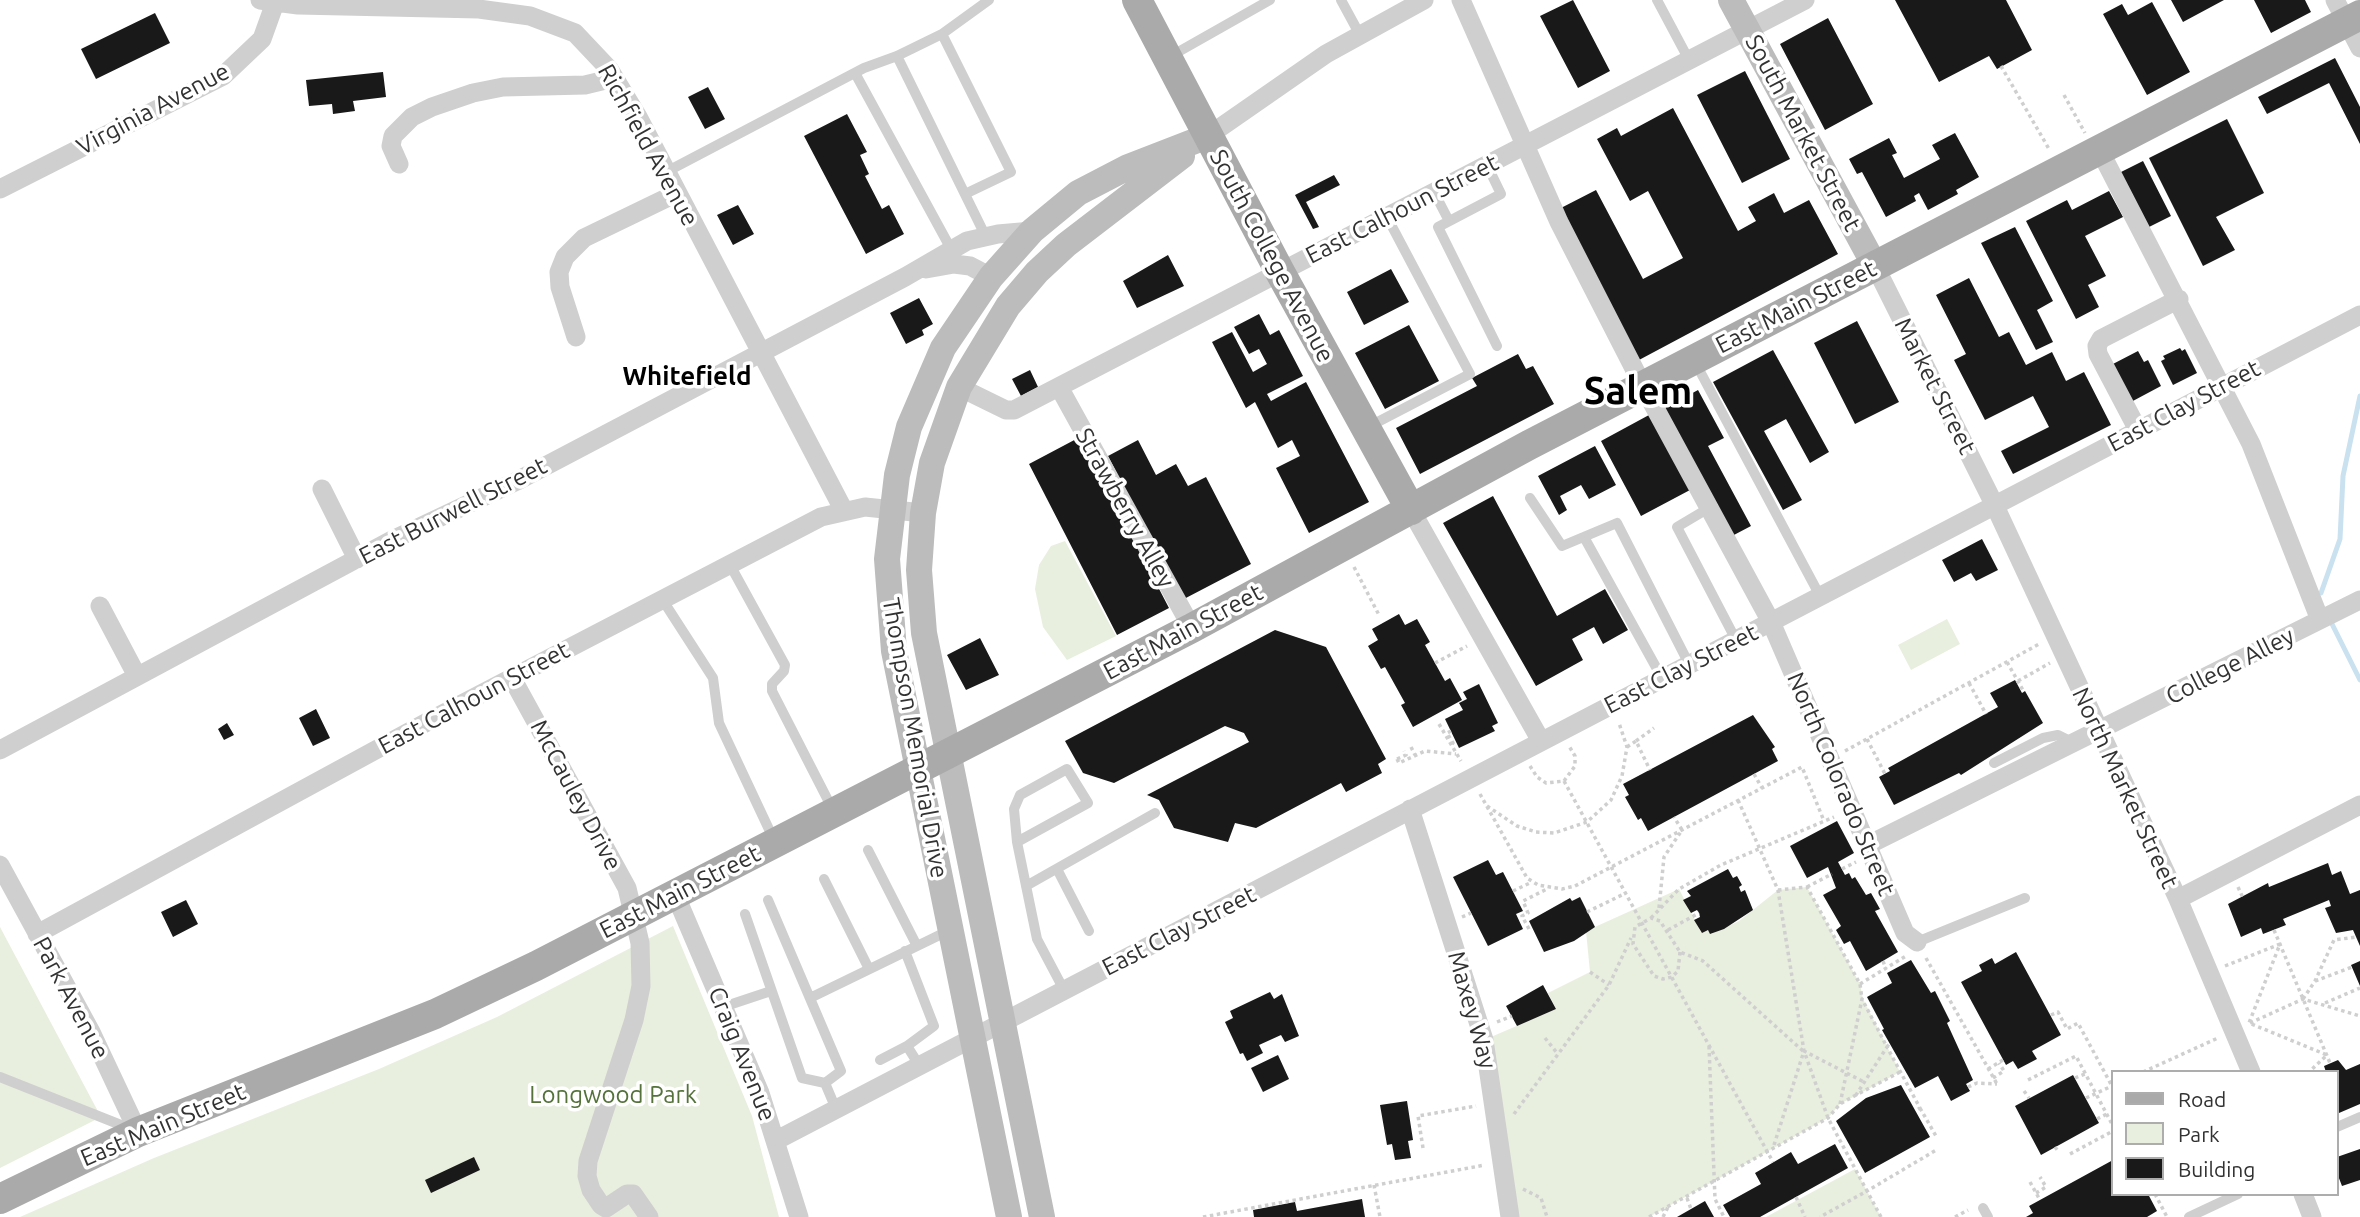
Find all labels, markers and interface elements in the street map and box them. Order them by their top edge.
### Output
street label: South Market Street [1739,30,1867,236]
street label: Virginia Avenue [72,57,234,161]
street label: Richfield Avenue [592,59,704,231]
street label: South College Avenue [1204,145,1340,367]
street label: East Calhoun Street [1301,148,1503,270]
street label: East Main Street [1711,254,1881,360]
street label: Market Street [1888,313,1982,459]
street label: East Clay Street [2103,354,2265,458]
district label: Whitefield [623,360,751,392]
district label: Salem [1584,368,1692,414]
street label: Strawberry Alley [1069,423,1181,593]
street label: East Burwell Street [354,451,552,571]
street label: East Main Street [1098,578,1268,686]
street label: Thompson Memorial Drive [876,596,954,880]
street label: East Clay Street [1599,618,1763,720]
street label: College Alley [2161,621,2299,711]
street label: East Calhoun Street [374,635,574,761]
street label: North Colorado Street [1781,668,1901,900]
street label: North Market Street [2066,683,2184,893]
street label: McCauley Drive [524,715,628,875]
street label: East Main Street [595,839,765,945]
street label: East Clay Street [1097,880,1261,982]
street label: Park Avenue [27,932,115,1064]
street label: Maxey Way [1441,948,1503,1072]
street label: Craig Avenue [702,983,782,1125]
legend [2112,1070,2339,1196]
street label: East Main Street [76,1077,250,1173]
park label: Longwood Park [529,1081,697,1109]
text: Road [2178,1087,2226,1111]
text: Park [2178,1122,2220,1146]
text: Building [2178,1157,2255,1181]

